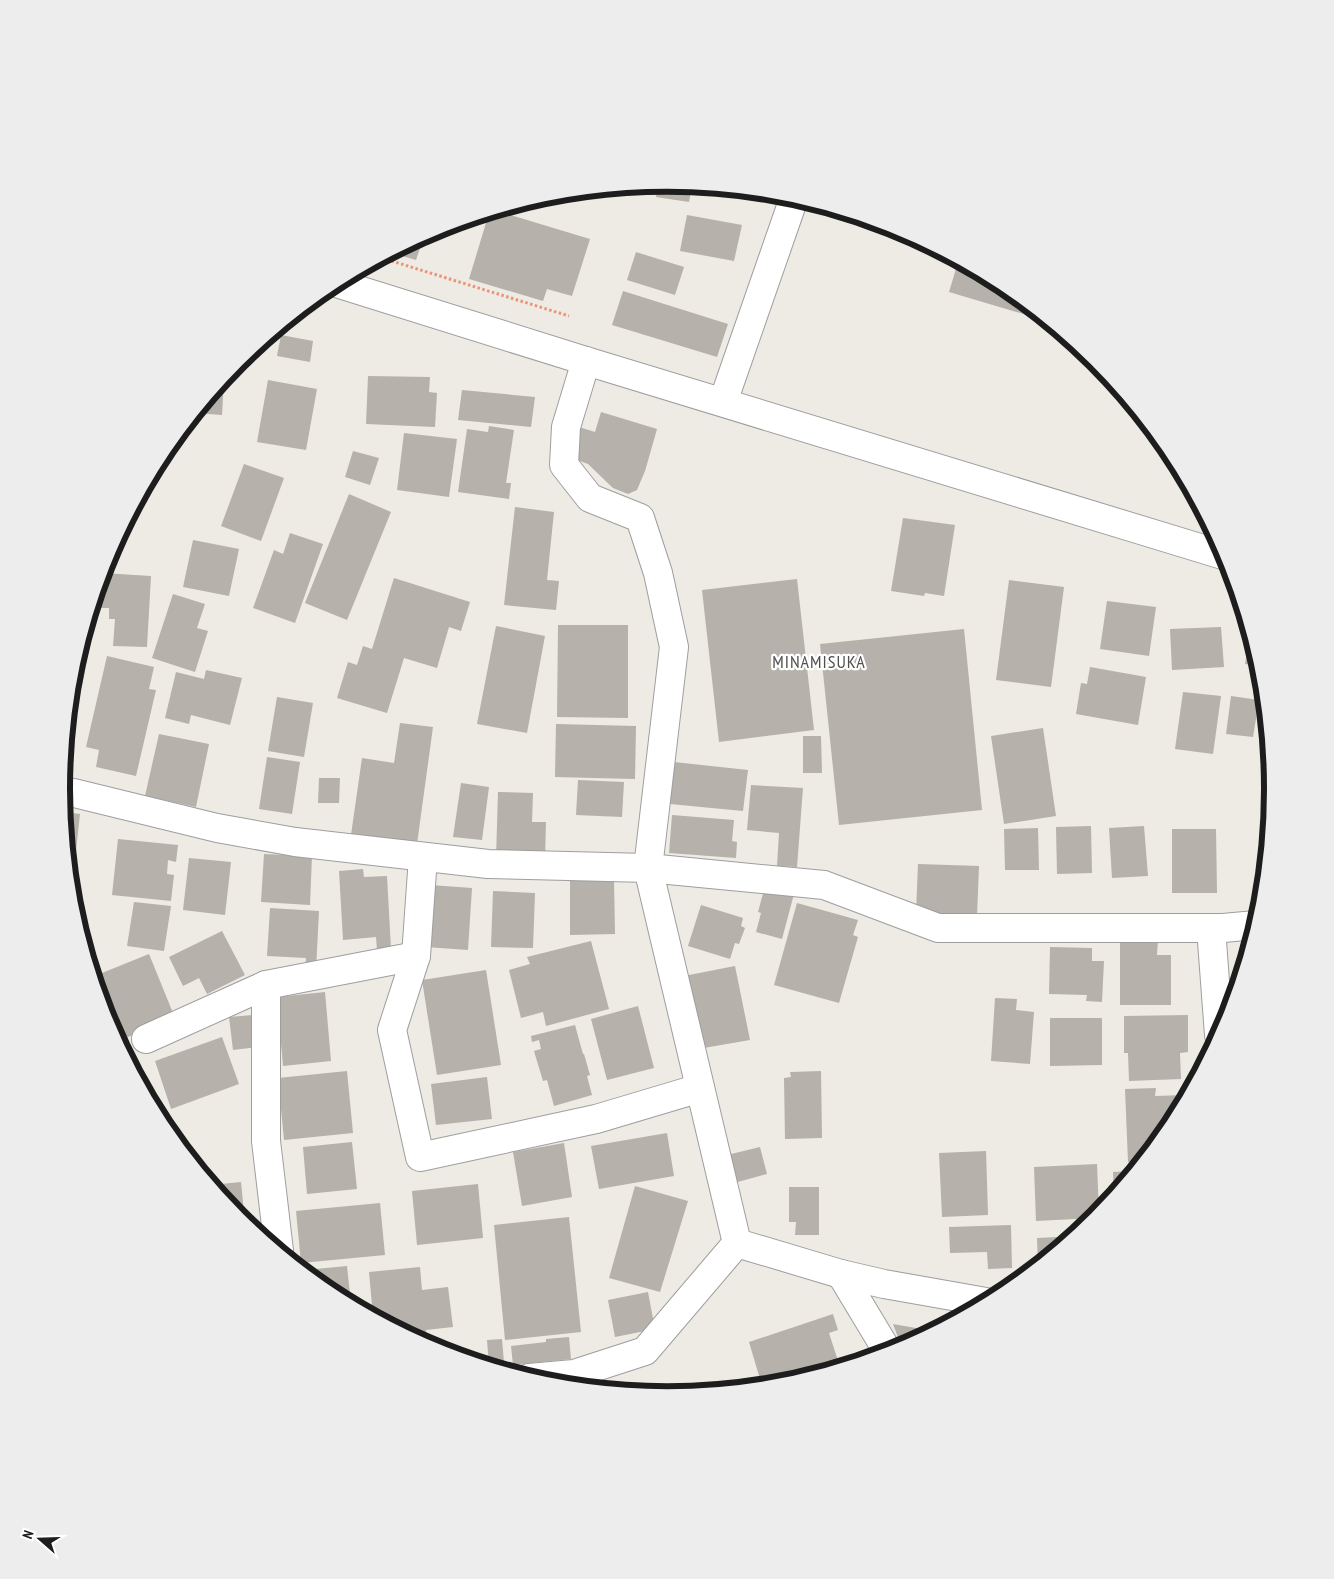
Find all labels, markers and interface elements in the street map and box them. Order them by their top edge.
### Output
district label: MINAMISUKA [772,650,866,673]
north arrow [15,1514,65,1564]
text: N [18,1528,38,1541]

